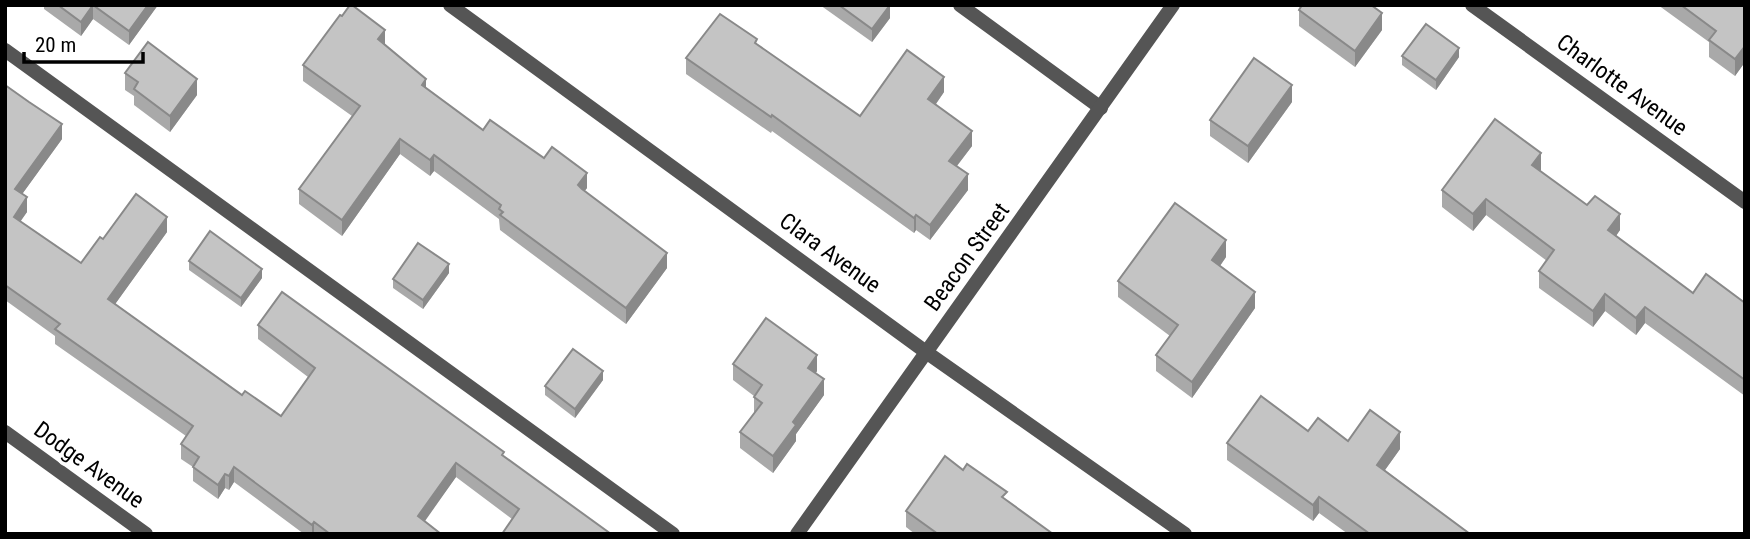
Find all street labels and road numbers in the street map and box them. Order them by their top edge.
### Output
street label: Charlotte Avenue [1551,29,1693,141]
street label: Beacon Street [919,198,1015,316]
street label: Clara Avenue [774,207,886,299]
street label: Dodge Avenue [29,416,149,514]

